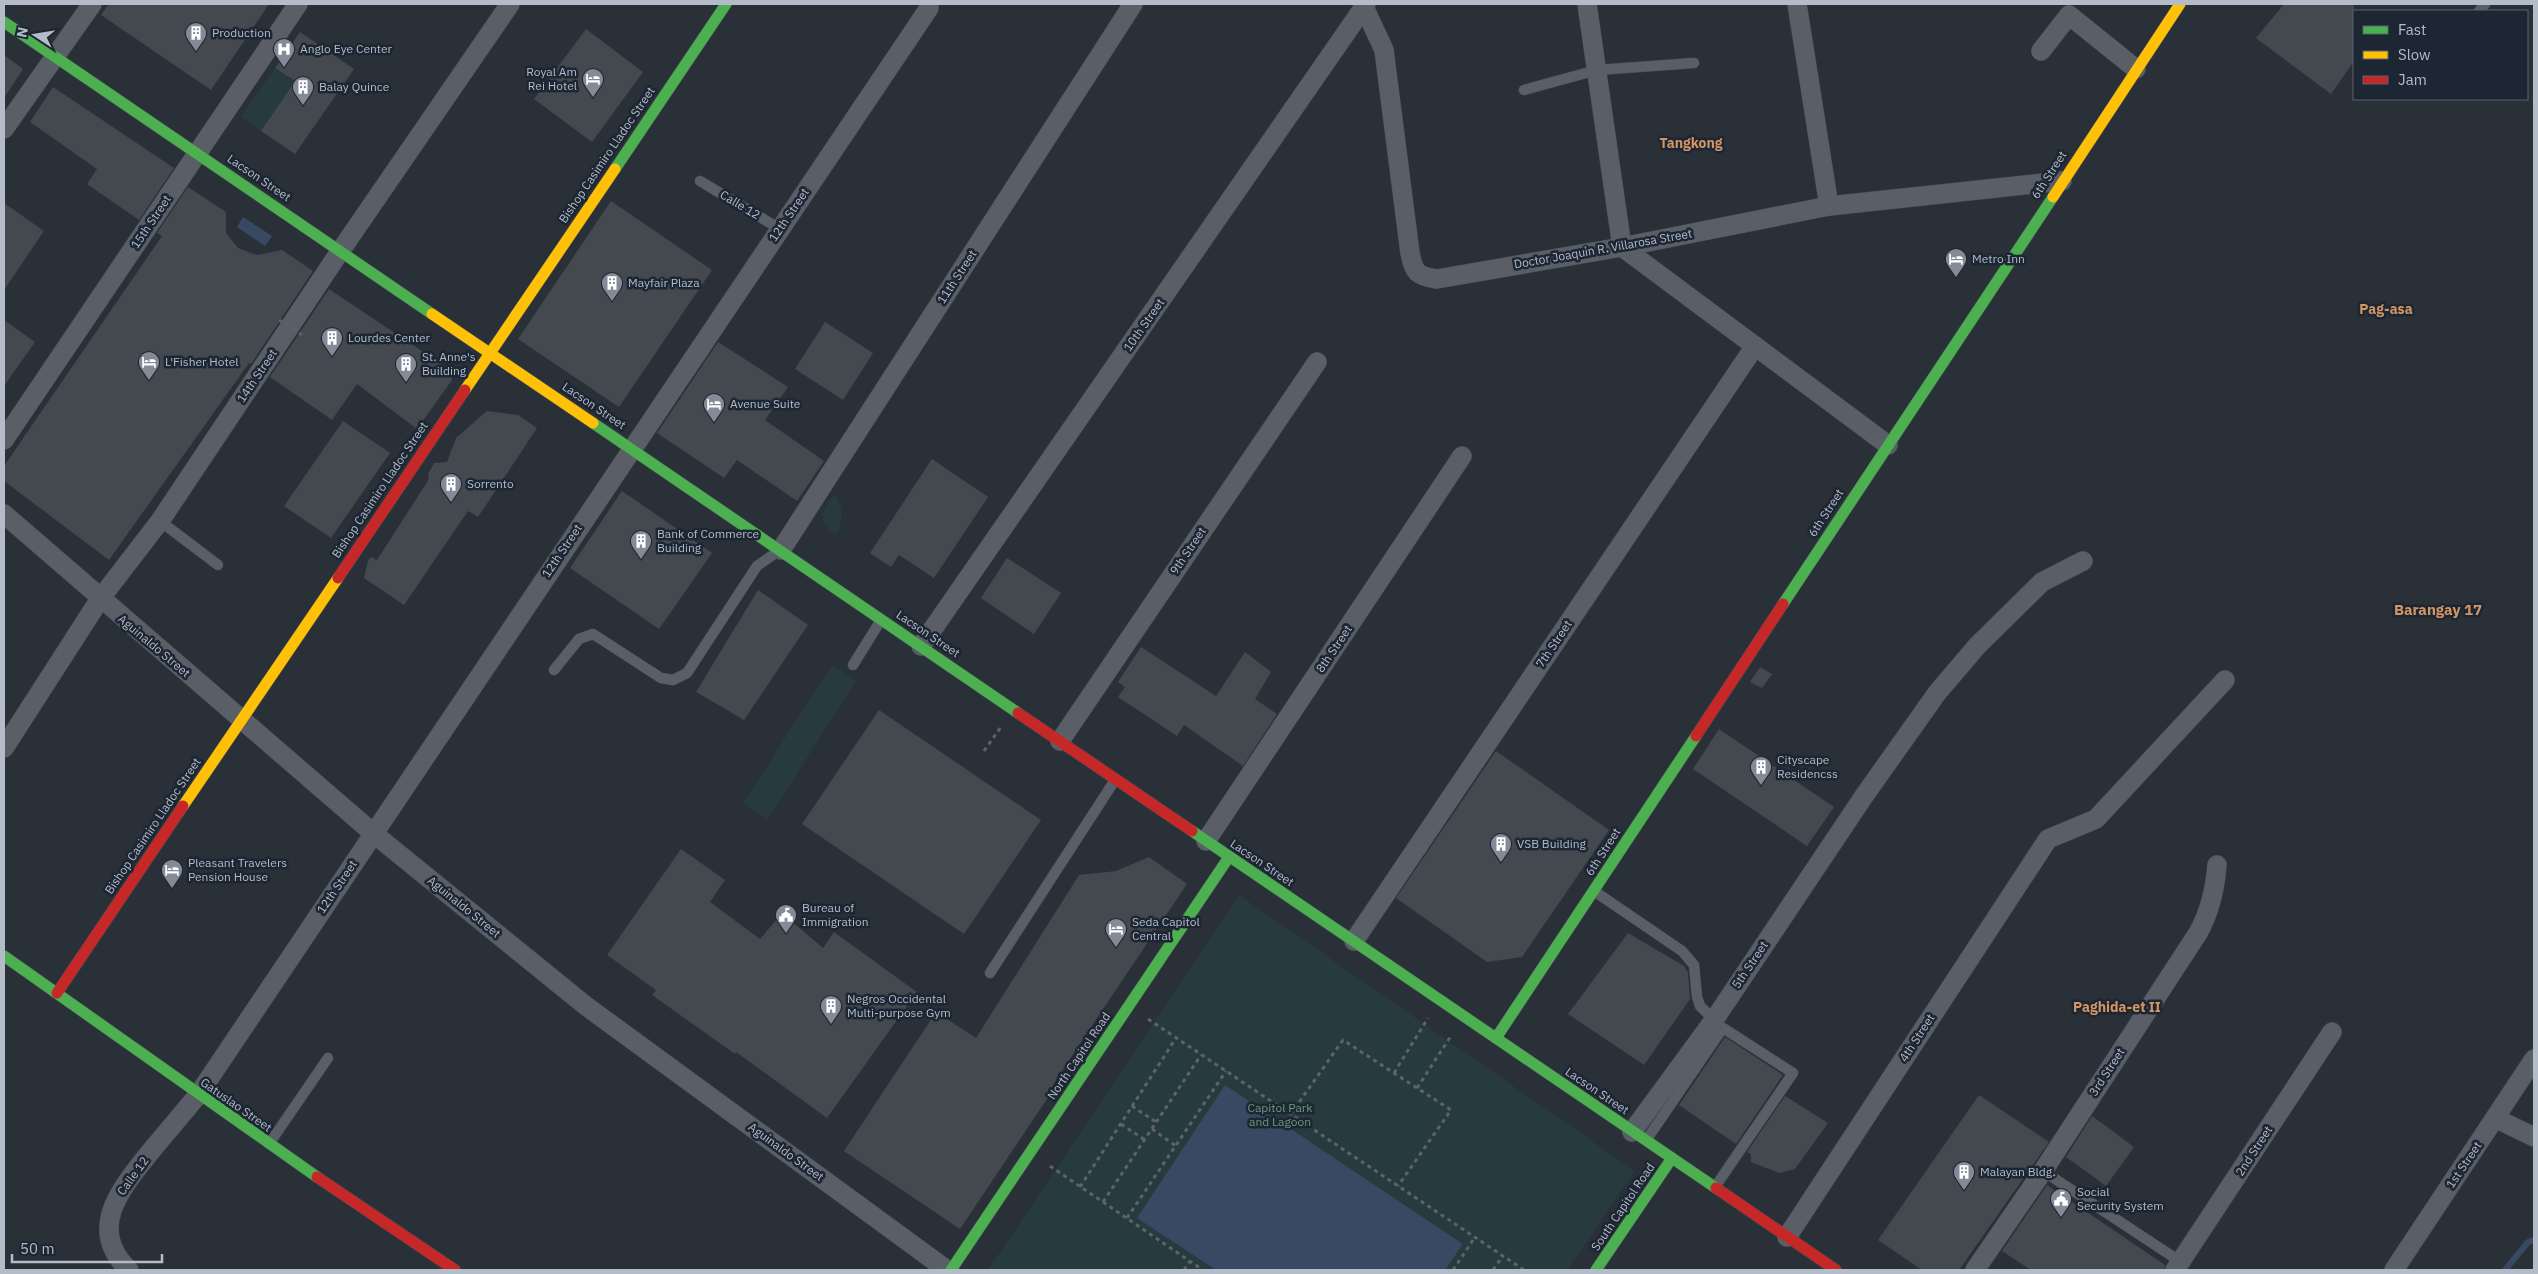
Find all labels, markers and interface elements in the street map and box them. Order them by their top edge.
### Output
north arrow [10,10,60,60]
legend [2353,10,2528,100]
text: Fast [2398,20,2426,39]
building icon: Production [184,21,208,52]
text: N [12,25,32,39]
place label: Production [212,25,271,40]
hospital icon: Anglo Eye Center [272,37,296,68]
place label: Anglo Eye Center [300,41,393,56]
text: Slow [2398,45,2431,64]
place label: Royal Am Rei Hotel [526,64,577,93]
hotel icon: Royal Am Rei Hotel [581,67,605,98]
text: Jam [2398,70,2427,89]
building icon: Balay Quince [291,75,315,106]
place label: Balay Quince [319,79,390,94]
street label: Bishop Casimiro Lladoc Street [555,84,658,226]
district label: Tangkong [1660,134,1723,152]
street label: 6th Street [2028,148,2070,201]
street label: Lacson Street [225,151,294,204]
street label: 12th Street [765,185,812,244]
street label: Calle 12 [717,187,763,222]
street label: 15th Street [127,192,174,251]
street label: Doctor Joaquin R. Villarosa Street [1513,225,1693,272]
street label: 11th Street [934,247,980,306]
hotel icon: Metro Inn [1944,247,1968,278]
place label: Metro Inn [1972,251,2025,266]
building icon: Mayfair Plaza [600,271,624,302]
place label: Mayfair Plaza [628,275,700,290]
street label: 10th Street [1120,295,1167,354]
district label: Pag-asa [2359,300,2413,318]
building icon: Lourdes Center [320,326,344,357]
place label: Lourdes Center [348,330,431,345]
street label: 14th Street [233,346,280,405]
place label: St. Anne's Building [422,349,476,378]
hotel icon: L'Fisher Hotel [137,350,161,381]
building icon: St. Anne's Building [394,352,418,383]
place label: L'Fisher Hotel [165,354,239,369]
street label: Lacson Street [560,379,629,432]
hotel icon: Avenue Suite [702,392,726,423]
place label: Avenue Suite [730,396,801,411]
street label: Bishop Casimiro Lladoc Street [328,419,431,561]
building icon: Sorrento [439,472,463,503]
place label: Sorrento [467,476,514,491]
street label: 6th Street [1805,486,1847,539]
street label: 12th Street [538,521,585,580]
street label: 9th Street [1166,524,1209,577]
place label: Bank of Commerce Building [657,526,760,555]
building icon: Bank of Commerce Building [629,529,653,560]
district label: Barangay 17 [2394,600,2482,619]
street label: Lacson Street [894,607,963,660]
street label: Aguinaldo Street [115,611,194,680]
street label: 7th Street [1532,617,1575,670]
street label: 8th Street [1312,622,1355,675]
place label: Cityscape Residencss [1777,752,1838,781]
street label: Bishop Casimiro Lladoc Street [101,755,204,897]
building icon: Cityscape Residencss [1749,755,1773,786]
street label: 6th Street [1582,825,1624,878]
building icon: VSB Building [1489,832,1513,863]
street label: Lacson Street [1228,836,1297,889]
place label: VSB Building [1517,836,1587,851]
place label: Pleasant Travelers Pension House [188,855,287,884]
street label: 12th Street [313,857,360,916]
hotel icon: Pleasant Travelers Pension House [160,858,184,889]
street label: Aguinaldo Street [425,873,504,941]
place label: Bureau of Immigration [802,900,869,929]
public building icon: Bureau of Immigration [774,903,798,934]
place label: Seda Capitol Central [1132,914,1200,943]
hotel icon: Seda Capitol Central [1104,917,1128,948]
street label: 5th Street [1728,938,1771,991]
place label: Negros Occidental Multi-purpose Gym [847,991,951,1020]
building icon: Negros Occidental Multi-purpose Gym [819,994,843,1025]
district label: Paghida-et II [2073,998,2161,1016]
street label: North Capitol Road [1044,1009,1113,1102]
street label: 4th Street [1896,1011,1938,1064]
street label: 3rd Street [2086,1045,2128,1099]
street label: Lacson Street [1563,1064,1632,1117]
street label: Gatuslao Street [198,1074,275,1135]
park label: Capitol Park and Lagoon [1247,1100,1313,1129]
street label: Aguinaldo Street [746,1119,827,1184]
street label: 2nd Street [2232,1123,2275,1179]
street label: 1st Street [2443,1139,2485,1191]
street label: Calle 12 [114,1153,152,1198]
street label: South Capitol Road [1588,1160,1658,1254]
building icon: Malayan Bldg. [1952,1160,1976,1191]
place label: Malayan Bldg. [1980,1164,2055,1179]
place label: Social Security System [2077,1184,2164,1213]
public building icon: Social Security System [2049,1187,2073,1218]
scale bar [12,1232,162,1264]
text: 50 m [20,1239,55,1258]

